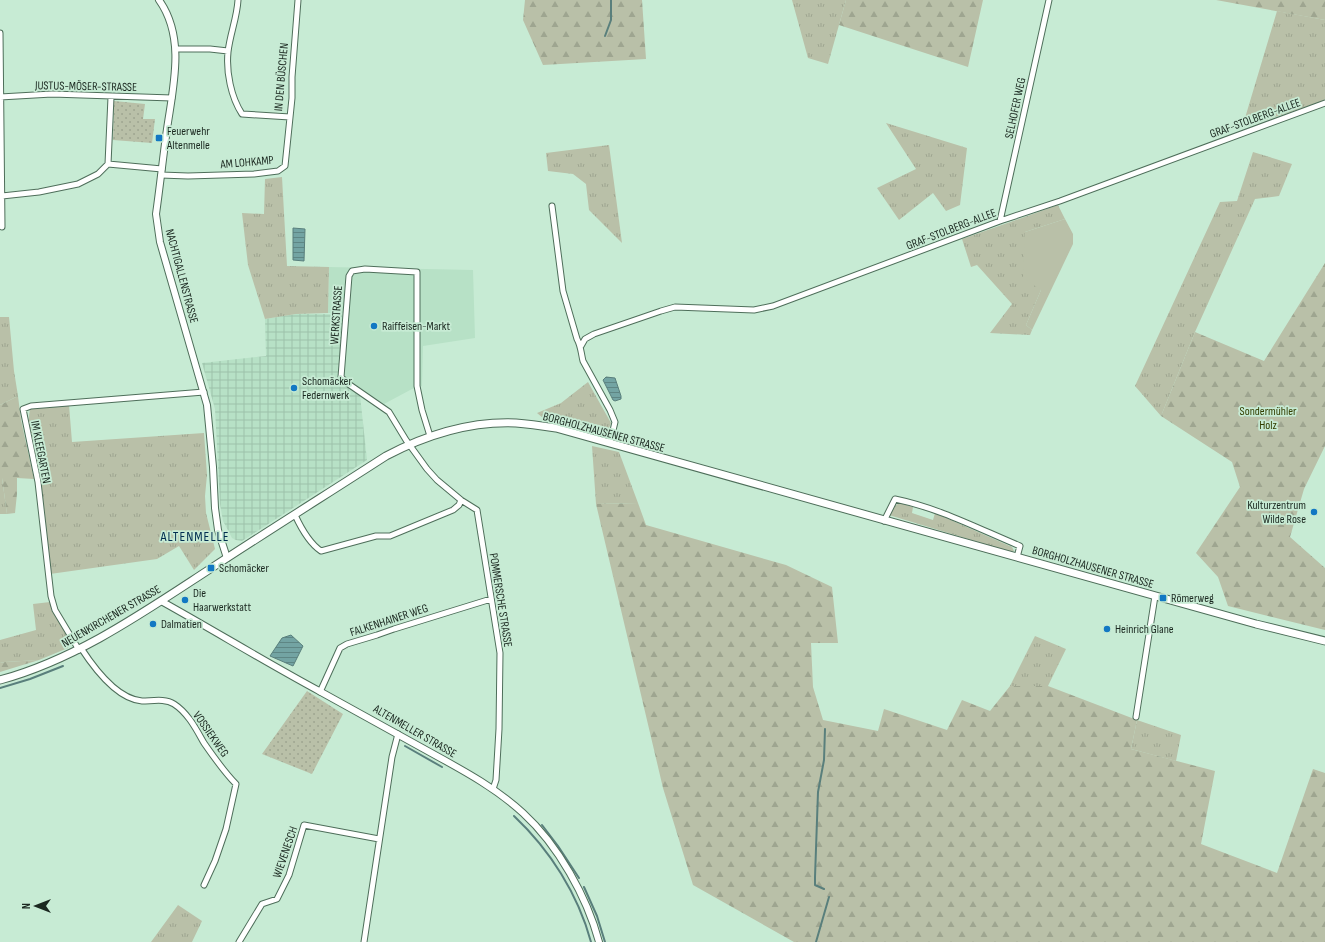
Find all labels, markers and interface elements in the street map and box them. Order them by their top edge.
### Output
street label: IN DEN BÜSCHEN [271,42,292,112]
street label: SELHOFER WEG [1002,76,1029,140]
street label: JUSTUS-MÖSER-STRASSE [34,78,137,95]
street label: GRAF-STOLBERG-ALLEE [1208,95,1303,142]
place label: Feuerwehr Altenmelle [166,124,210,153]
marker: Feuerwehr Altenmelle [154,133,164,143]
street label: AM LOHKAMP [219,153,274,172]
street label: GRAF-STOLBERG-ALLEE [904,205,998,254]
street label: NACHTIGALLENSTRASSE [162,227,201,325]
street label: WERKSTRASSE [327,285,346,345]
place label: Raiffeisen-Markt [382,319,450,334]
marker: Raiffeisen-Markt [369,321,379,331]
place label: Schomäcker Federnwerk [302,374,352,403]
marker: Schomäcker Federnwerk [289,383,299,393]
park label: Sondermühler Holz [1240,404,1297,433]
street label: BORGHOLZHAUSENER STRASSE [541,409,666,456]
street label: IM KLEEGARTEN [27,420,54,485]
place label: Kulturzentrum Wilde Rose [1247,498,1306,527]
marker: Kulturzentrum Wilde Rose [1309,507,1319,517]
district label: ALTENMELLE [159,528,230,545]
street label: BORGHOLZHAUSENER STRASSE [1030,543,1155,592]
street label: POMMERSCHE STRASSE [486,552,515,648]
place label: Schomäcker [219,561,269,576]
marker: Schomäcker [206,563,216,573]
street label: NEUENKIRCHENER STRASSE [59,582,164,651]
place label: Die Haarwerkstatt [193,586,252,615]
place label: Römerweg [1171,591,1214,606]
marker: Römerweg [1158,593,1168,603]
marker: Die Haarwerkstatt [180,595,190,605]
street label: FALKENHAINER WEG [348,601,430,640]
place label: Dalmatien [161,617,202,632]
marker: Dalmatien [148,619,158,629]
place label: Heinrich Glane [1115,622,1174,637]
marker: Heinrich Glane [1102,624,1112,634]
street label: ALTENMELLER STRASSE [370,701,459,761]
street label: VOSSIEKWEG [189,708,232,760]
street label: WIEVENESCH [270,824,301,880]
north arrow [16,886,56,926]
text: N [20,903,33,909]

